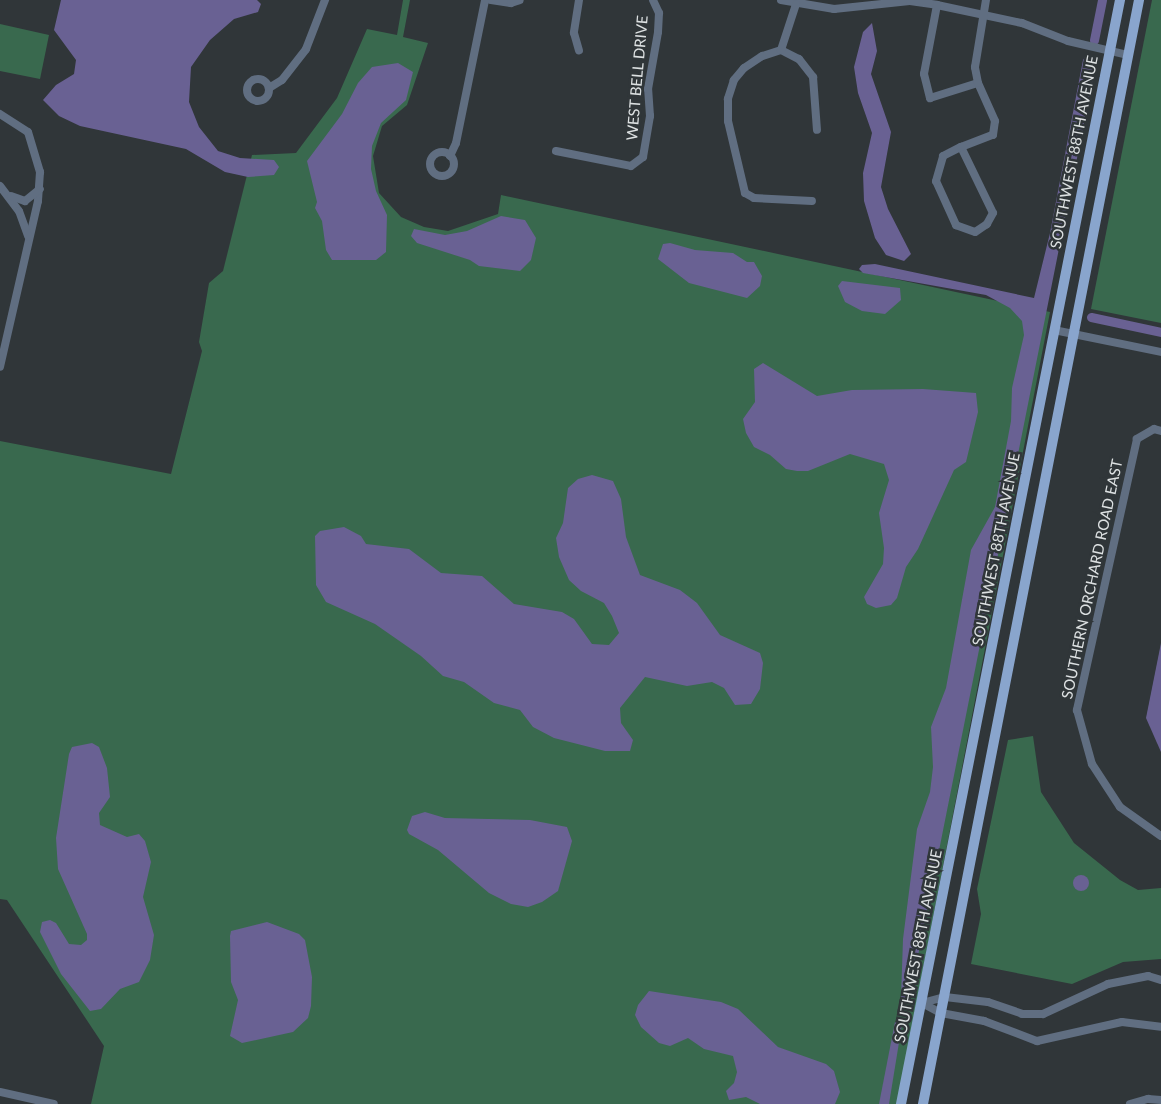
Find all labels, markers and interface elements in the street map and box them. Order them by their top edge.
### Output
street label: WEST BELL DRIVE [623,14,651,142]
street label: SOUTHWEST 88TH AVENUE [1046,53,1102,251]
street label: SOUTHWEST 88TH AVENUE [968,450,1024,648]
street label: SOUTHERN ORCHARD ROAD EAST [1058,457,1126,701]
street label: SOUTHWEST 88TH AVENUE [890,847,946,1045]

